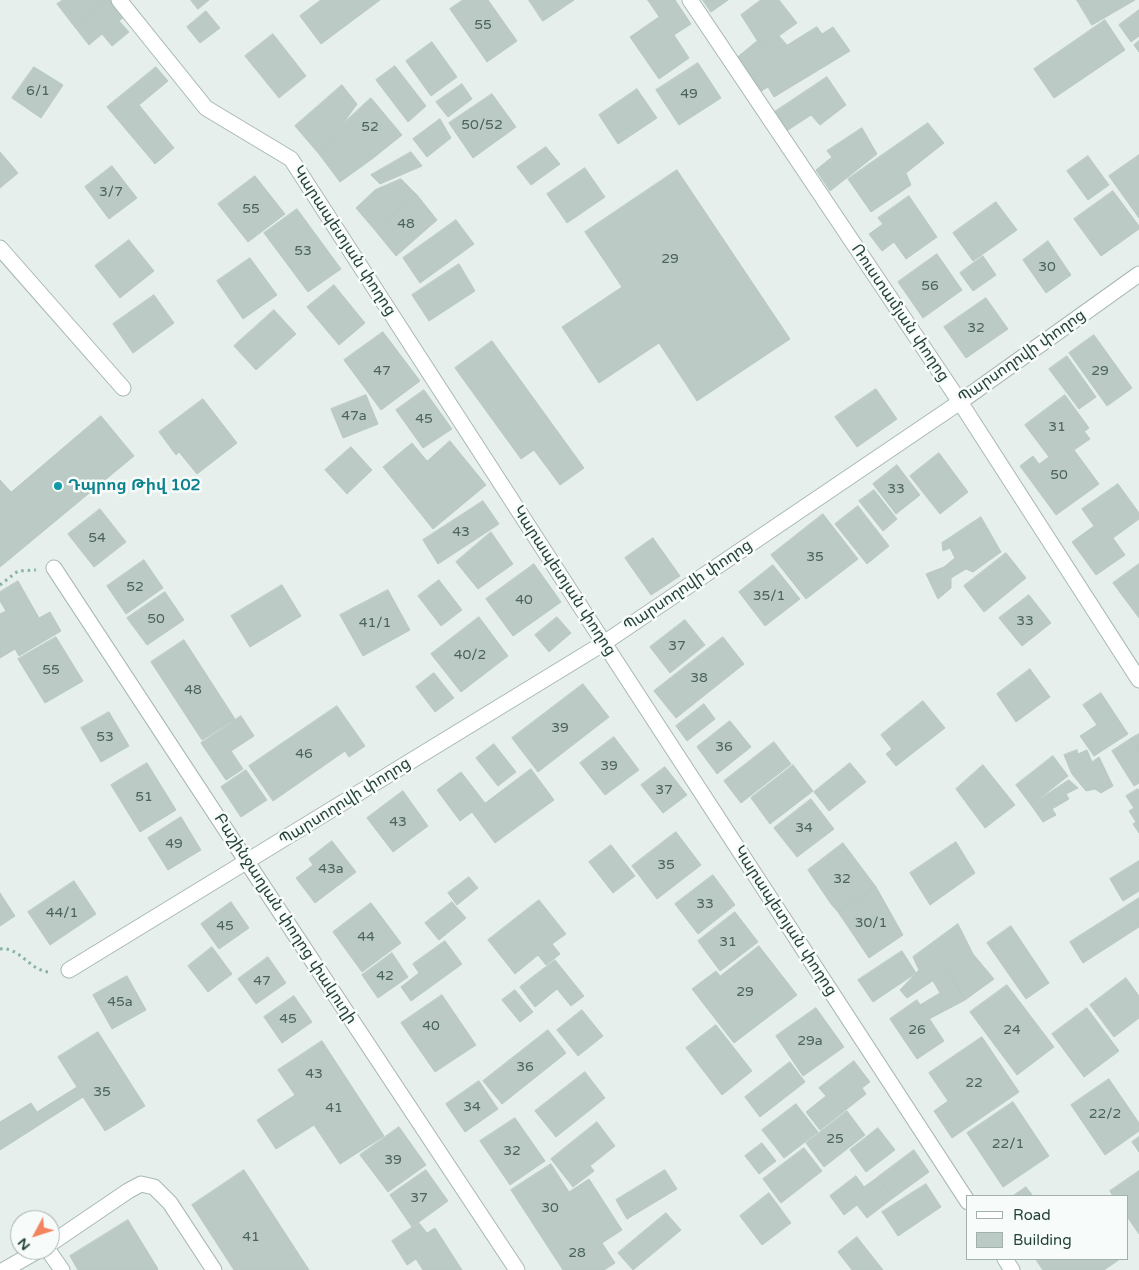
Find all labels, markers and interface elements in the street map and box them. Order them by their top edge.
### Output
house number: 55 [474,17,492,33]
house number: 6/1 [26,83,50,99]
house number: 49 [680,86,698,102]
house number: 50/52 [461,117,503,133]
house number: 52 [361,119,379,135]
street label: Կարապետյան փողոց [288,162,400,320]
house number: 3/7 [99,184,123,200]
house number: 55 [242,201,260,217]
house number: 48 [397,216,415,232]
street label: Ռուստամյան փողոց [847,241,953,385]
house number: 53 [294,243,312,259]
house number: 29 [661,251,679,267]
house number: 30 [1038,259,1056,275]
house number: 56 [921,278,939,294]
street label: Պարսողովի փողոց [955,306,1089,408]
house number: 32 [967,320,985,336]
house number: 47 [373,363,391,379]
house number: 29 [1091,363,1109,379]
house number: 47a [341,408,367,424]
house number: 45 [415,411,433,427]
house number: 31 [1048,419,1066,435]
house number: 50 [1050,467,1068,483]
place label: Դպրոց Թիվ 102 [68,476,201,496]
marker: Դպրոց Թիվ 102 [52,480,64,492]
house number: 33 [887,481,905,497]
street label: Կարապետյան փողոց [508,502,620,660]
house number: 43 [452,524,470,540]
house number: 54 [88,530,106,546]
street label: Պարսողովի փողոց [620,536,756,636]
house number: 35 [806,549,824,565]
house number: 52 [126,579,144,595]
house number: 35/1 [753,588,785,604]
house number: 40 [515,592,533,608]
house number: 50 [147,611,165,627]
house number: 33 [1016,613,1034,629]
house number: 41/1 [359,615,391,631]
house number: 37 [668,638,686,654]
house number: 40/2 [454,647,486,663]
house number: 55 [42,662,60,678]
house number: 38 [690,670,708,686]
house number: 48 [184,682,202,698]
house number: 39 [551,720,569,736]
house number: 53 [96,729,114,745]
house number: 36 [715,739,733,755]
house number: 46 [295,746,313,762]
street label: Պարսողովի փողոց [276,754,414,850]
house number: 39 [600,758,618,774]
house number: 37 [655,782,673,798]
house number: 51 [135,789,153,805]
street label: Բաշինջաղյան փողոց փակուղի [210,810,360,1028]
house number: 43 [389,814,407,830]
house number: 34 [795,820,813,836]
house number: 49 [165,836,183,852]
street label: Կարապետյան փողոց [729,842,841,1000]
house number: 35 [657,857,675,873]
house number: 43a [318,861,344,877]
house number: 32 [833,871,851,887]
house number: 33 [696,896,714,912]
house number: 44/1 [46,905,78,921]
house number: 30/1 [855,915,887,931]
house number: 45 [216,918,234,934]
house number: 44 [357,929,375,945]
house number: 31 [719,934,737,950]
house number: 42 [376,968,394,984]
house number: 47 [253,973,271,989]
house number: 29 [736,984,754,1000]
house number: 45a [107,994,133,1010]
house number: 45 [279,1011,297,1027]
house number: 40 [422,1018,440,1034]
house number: 26 [908,1022,926,1038]
house number: 24 [1003,1022,1021,1038]
house number: 29a [797,1033,823,1049]
house number: 36 [516,1059,534,1075]
house number: 43 [305,1066,323,1082]
house number: 22 [965,1075,983,1091]
house number: 35 [93,1084,111,1100]
house number: 34 [463,1099,481,1115]
house number: 41 [325,1100,343,1116]
house number: 22/2 [1089,1106,1121,1122]
house number: 25 [826,1131,844,1147]
house number: 22/1 [992,1136,1024,1152]
house number: 32 [503,1143,521,1159]
house number: 39 [384,1152,402,1168]
house number: 37 [410,1190,428,1206]
legend [966,1195,1129,1260]
house number: 30 [541,1200,559,1216]
text: Road [1013,1206,1051,1224]
north arrow [10,1210,60,1260]
house number: 41 [242,1229,260,1245]
text: Building [1013,1231,1072,1249]
text: N [14,1235,34,1254]
house number: 28 [568,1245,586,1261]

